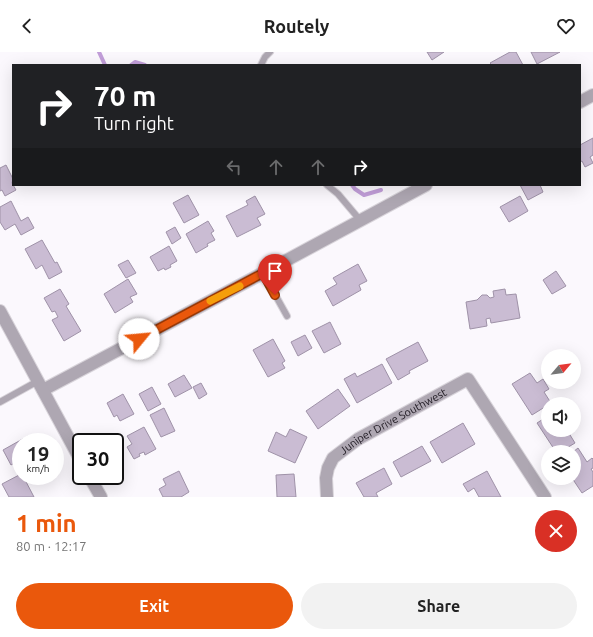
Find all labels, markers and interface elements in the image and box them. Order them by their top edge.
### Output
icon: back [16,15,38,37]
icon: heart [555,15,577,37]
text: Routely [264,16,329,36]
icon: right [28,80,80,132]
text: 70 m [94,80,156,111]
text: Turn right [94,113,174,133]
icon: left [223,156,245,178]
icon: ahead [265,156,287,178]
icon: ahead [307,156,329,178]
icon: right [349,156,371,178]
pin [258,254,292,295]
icon: arrive [264,260,286,282]
position arrow [118,318,160,360]
north arrow [541,349,581,389]
map controls [541,349,581,485]
street label: Juniper Drive Southwest [337,386,449,457]
button: sound [541,397,581,437]
speed limit sign: 30 [72,433,124,485]
text: 19 [27,442,49,465]
button: layers [541,445,581,485]
text: km/h [26,463,50,474]
text: 1 min [16,510,77,537]
button: close [535,510,577,552]
text: 80 m · 12:17 [16,539,87,553]
button: Exit [16,583,293,629]
button: Share [301,583,577,629]

